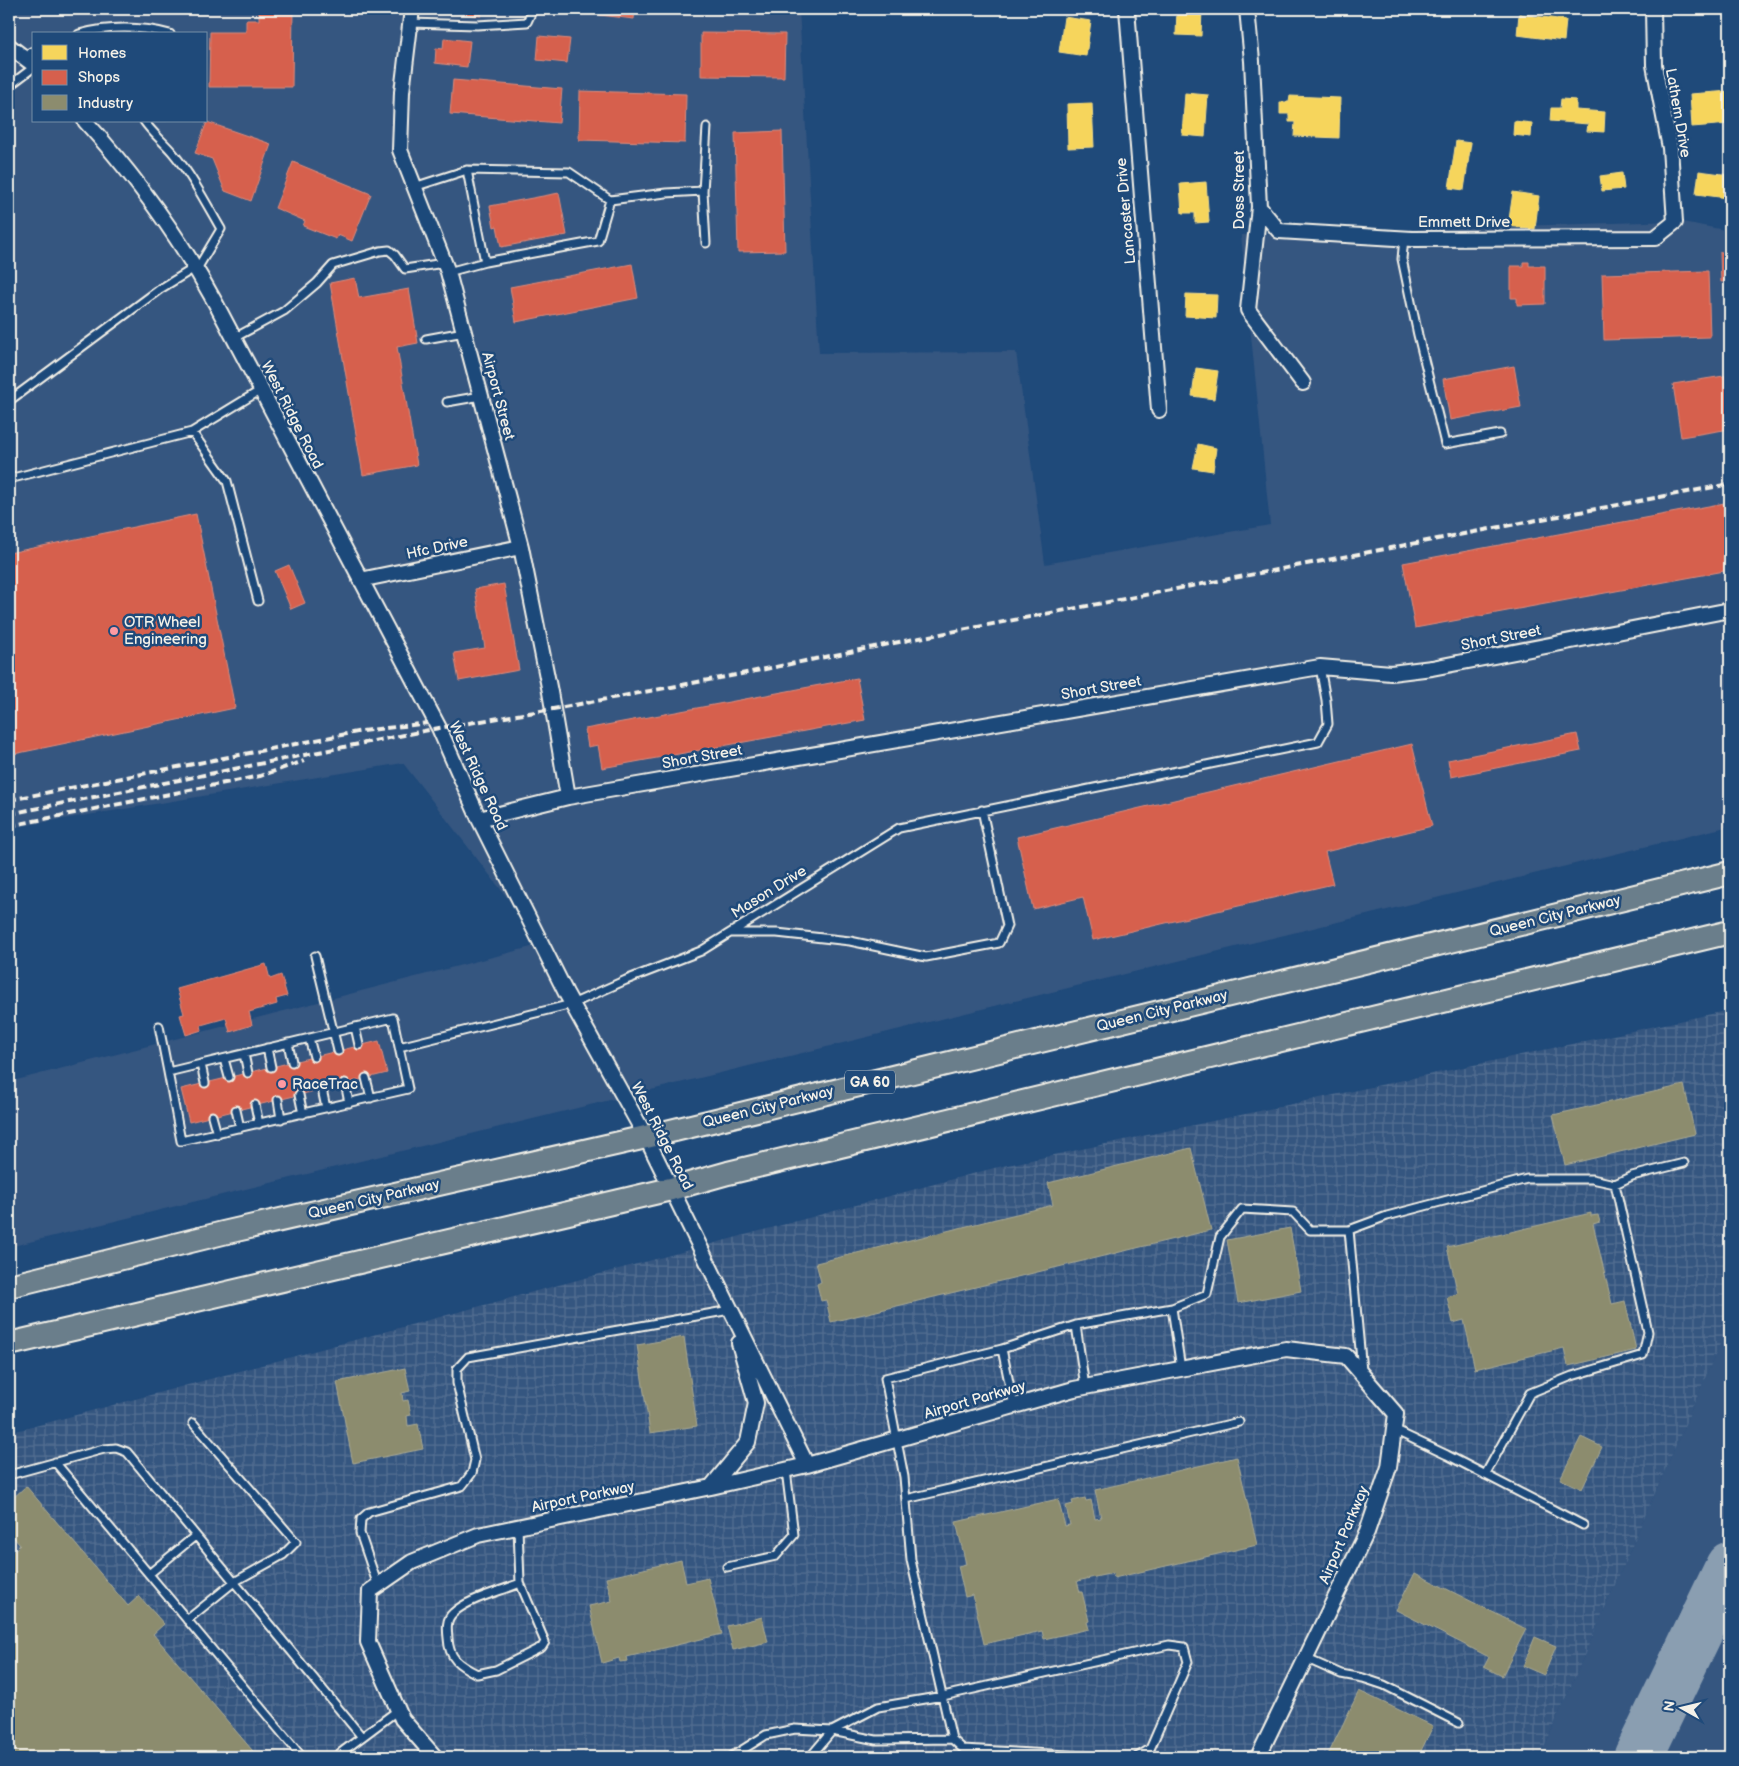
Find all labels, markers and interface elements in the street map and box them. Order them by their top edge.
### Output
legend [32,32,208,122]
text: Homes [78,44,127,63]
street label: Lathem Drive [1661,67,1695,159]
text: Shops [78,68,121,87]
text: Industry [78,94,133,113]
street label: Doss Street [1230,150,1249,230]
street label: Lancaster Drive [1112,157,1140,265]
street label: Emmett Drive [1418,213,1510,232]
street label: Airport Street [477,350,519,443]
street label: West Ridge Road [257,358,327,472]
street label: Hfc Drive [405,532,470,564]
place label: OTR Wheel Engineering [124,613,207,649]
street label: Short Street [1459,621,1543,655]
marker: OTR Wheel Engineering [108,625,120,637]
street label: Short Street [1059,672,1143,704]
street label: West Ridge Road [444,718,512,834]
street label: Short Street [660,741,744,773]
street label: Mason Drive [728,861,810,923]
street label: Queen City Parkway [1488,890,1623,941]
street label: Queen City Parkway [1095,985,1230,1036]
road number: GA 60 [845,1070,895,1094]
place label: RaceTrac [292,1075,358,1094]
marker: RaceTrac [276,1078,288,1090]
street label: West Ridge Road [627,1079,697,1193]
street label: Queen City Parkway [701,1081,836,1132]
street label: Queen City Parkway [306,1175,442,1223]
street label: Airport Parkway [922,1376,1028,1424]
street label: Airport Parkway [530,1477,636,1517]
street label: Airport Parkway [1315,1483,1373,1587]
north arrow [1656,1684,1706,1734]
text: N [1660,1700,1679,1713]

